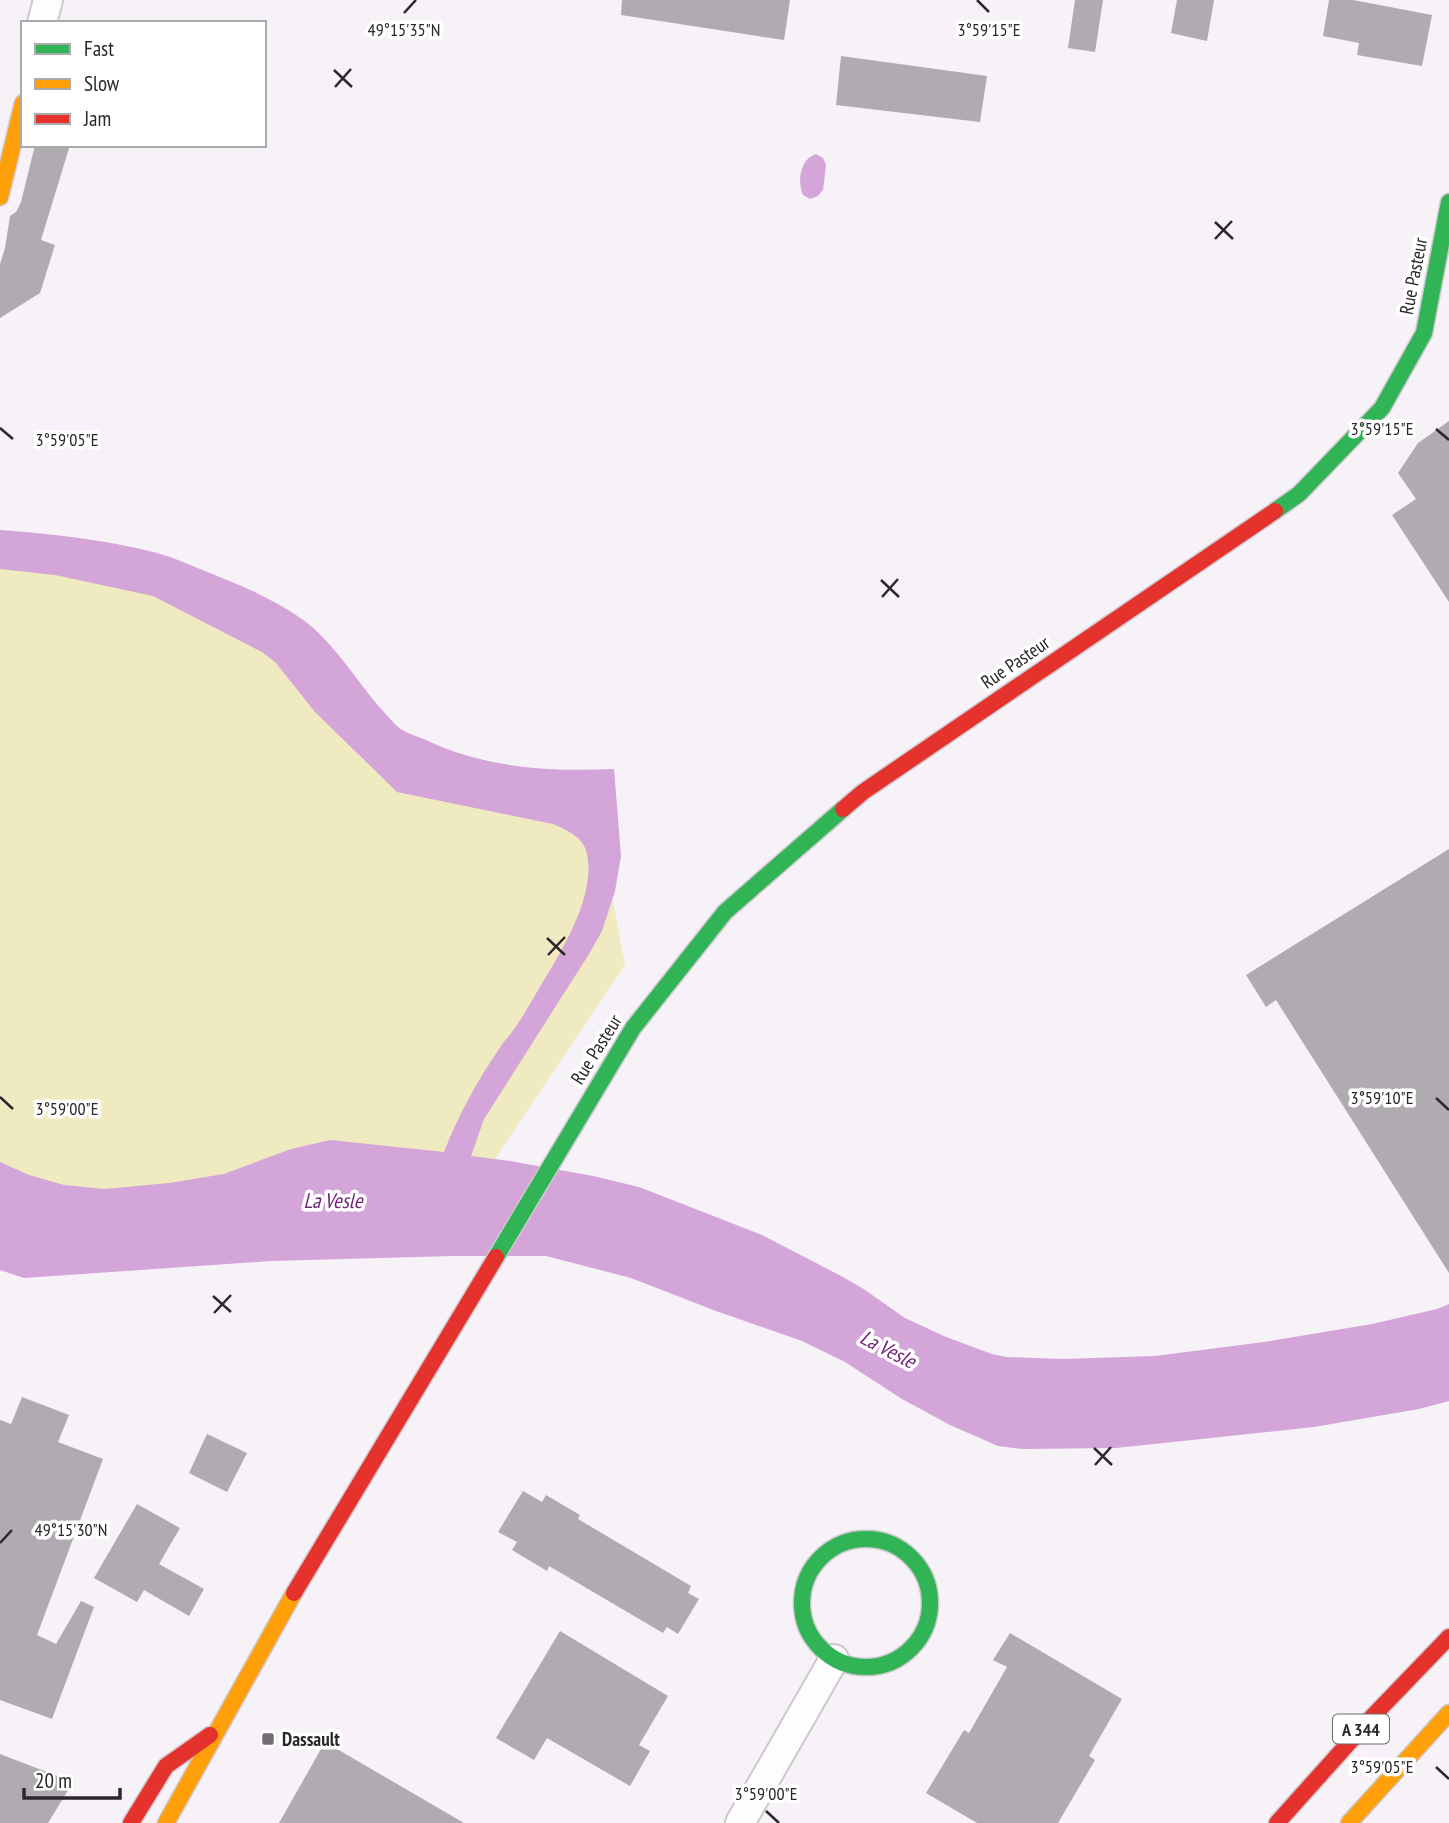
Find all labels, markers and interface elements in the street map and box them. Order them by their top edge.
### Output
text: 49°15'35"N [368,18,440,41]
text: 3°59'15"E [958,18,1020,41]
legend [21,21,266,147]
text: Fast [84,35,114,62]
text: Slow [84,70,120,97]
text: Jam [83,105,111,132]
street label: Rue Pasteur [1394,235,1432,316]
text: 3°59'15"E [1351,417,1413,440]
text: 3°59'05"E [36,428,98,451]
street label: Rue Pasteur [976,630,1055,694]
street label: Rue Pasteur [565,1009,627,1088]
text: 3°59'10"E [1351,1086,1413,1109]
text: 3°59'00"E [36,1097,98,1120]
water label: La Vesle [304,1187,364,1214]
water label: La Vesle [856,1324,922,1375]
text: 49°15'30"N [35,1518,107,1541]
road number: A 344 [1333,1714,1389,1744]
place label: Dassault [282,1727,340,1751]
marker: Dassault [260,1731,276,1747]
text: 3°59'05"E [1351,1755,1413,1778]
scale bar [24,1756,121,1800]
text: 20 m [35,1767,72,1794]
text: 3°59'00"E [735,1782,797,1805]

